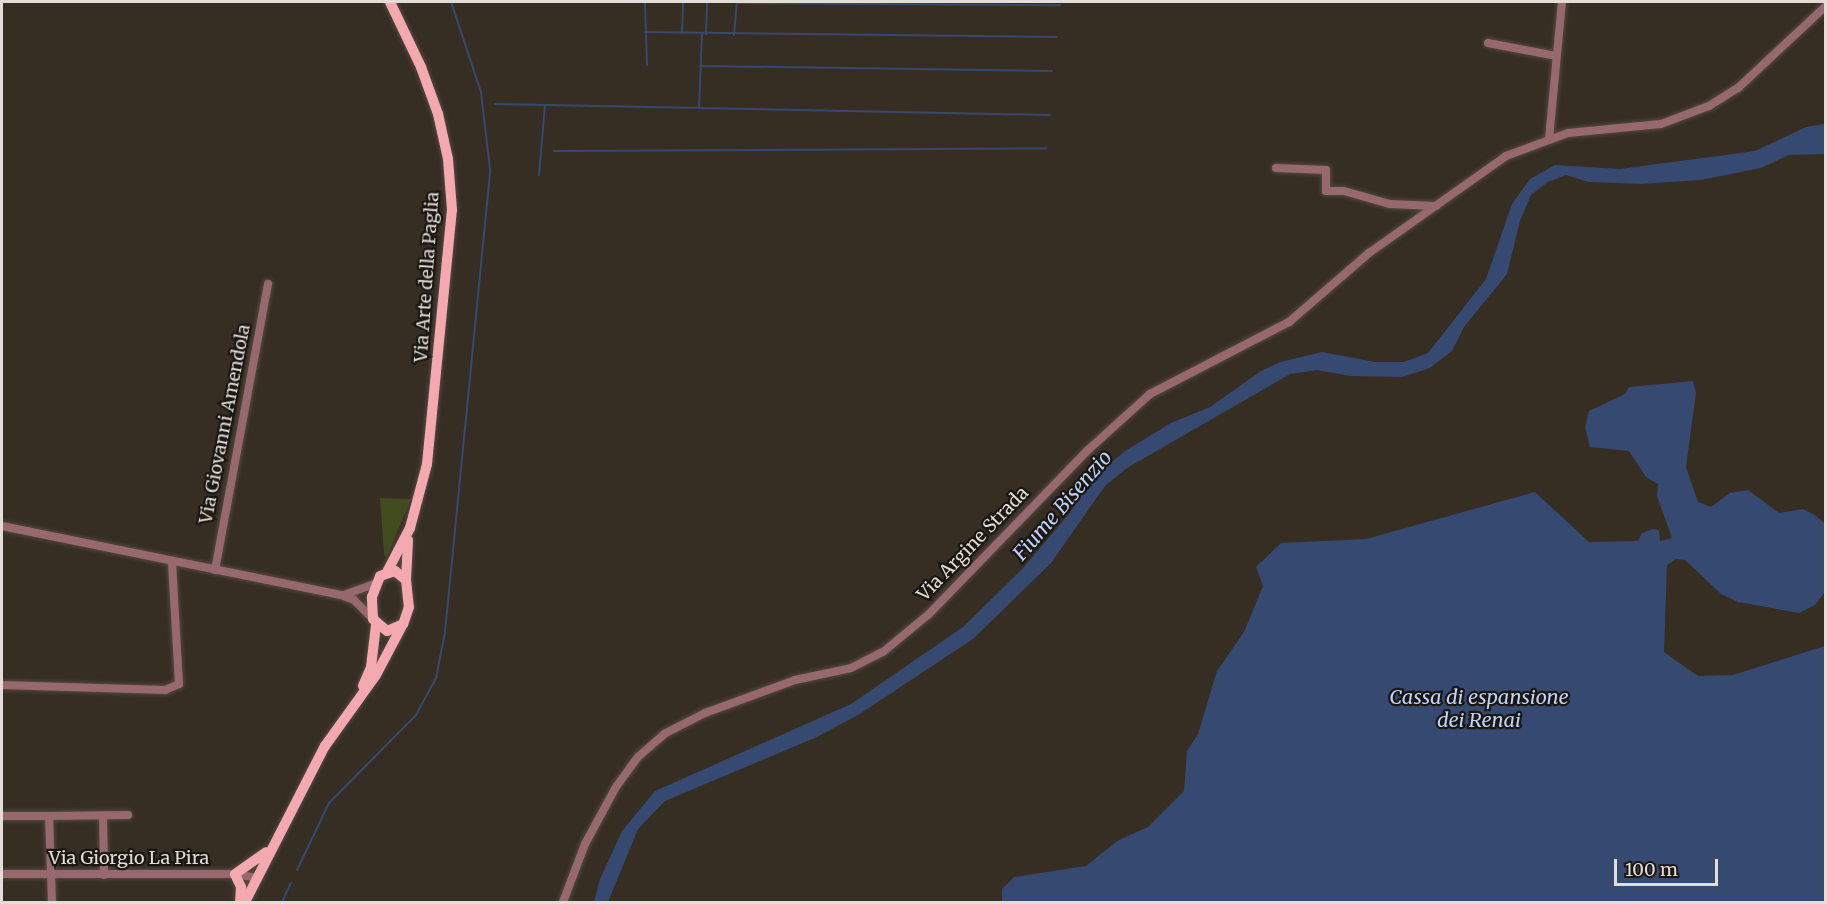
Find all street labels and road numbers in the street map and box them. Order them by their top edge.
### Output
street label: Via Arte della Paglia [410,191,444,363]
street label: Via Giovanni Amendola [195,322,255,526]
street label: Via Argine Strada [913,482,1033,606]
street label: Via Giorgio La Pira [49,847,209,869]

